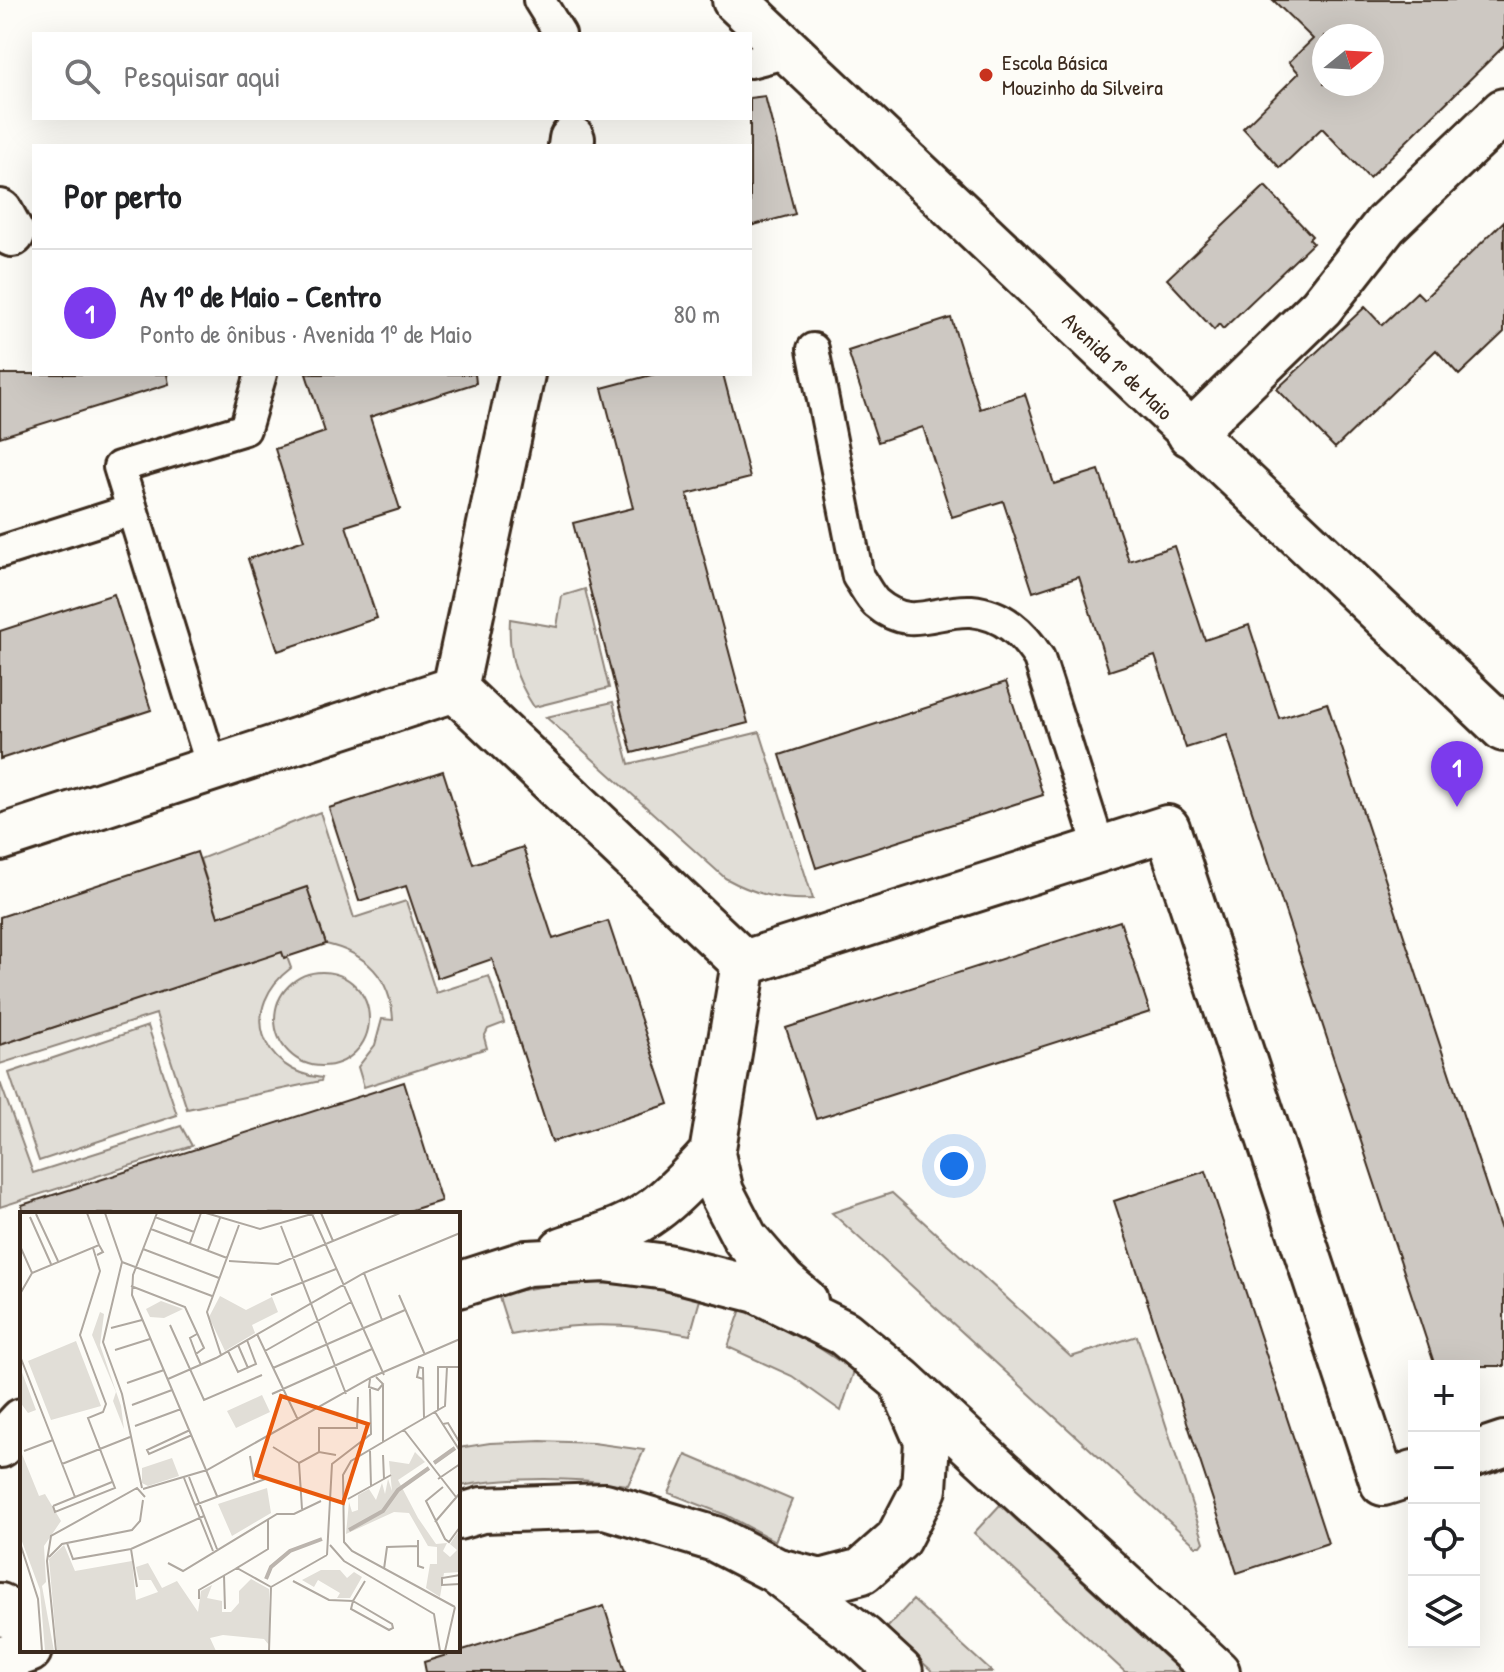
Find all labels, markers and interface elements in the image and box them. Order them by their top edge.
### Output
north arrow [1312,24,1384,96]
search box [32,32,752,120]
place label: Escola Básica Mouzinho da Silveira [1002,47,1163,102]
icon: search [60,54,104,98]
text: Pesquisar aqui [124,56,281,96]
marker: Escola Básica Mouzinho da Silveira [977,66,995,84]
text: Por perto [64,173,182,219]
text: Av 1º de Maio - Centro [140,276,381,316]
text: 1 [85,296,95,331]
text: 80 m [673,296,720,331]
street label: Avenida 1º de Maio [1056,306,1180,427]
text: Ponto de ônibus · Avenida 1º de Maio [140,316,472,351]
pin: 1 [1431,741,1483,807]
your location [934,1146,974,1186]
inset map [20,1212,460,1652]
map controls [1408,1360,1480,1648]
button: + [1408,1360,1480,1432]
button: − [1408,1432,1480,1504]
button: locate [1408,1504,1480,1576]
button: layers [1408,1576,1480,1648]

